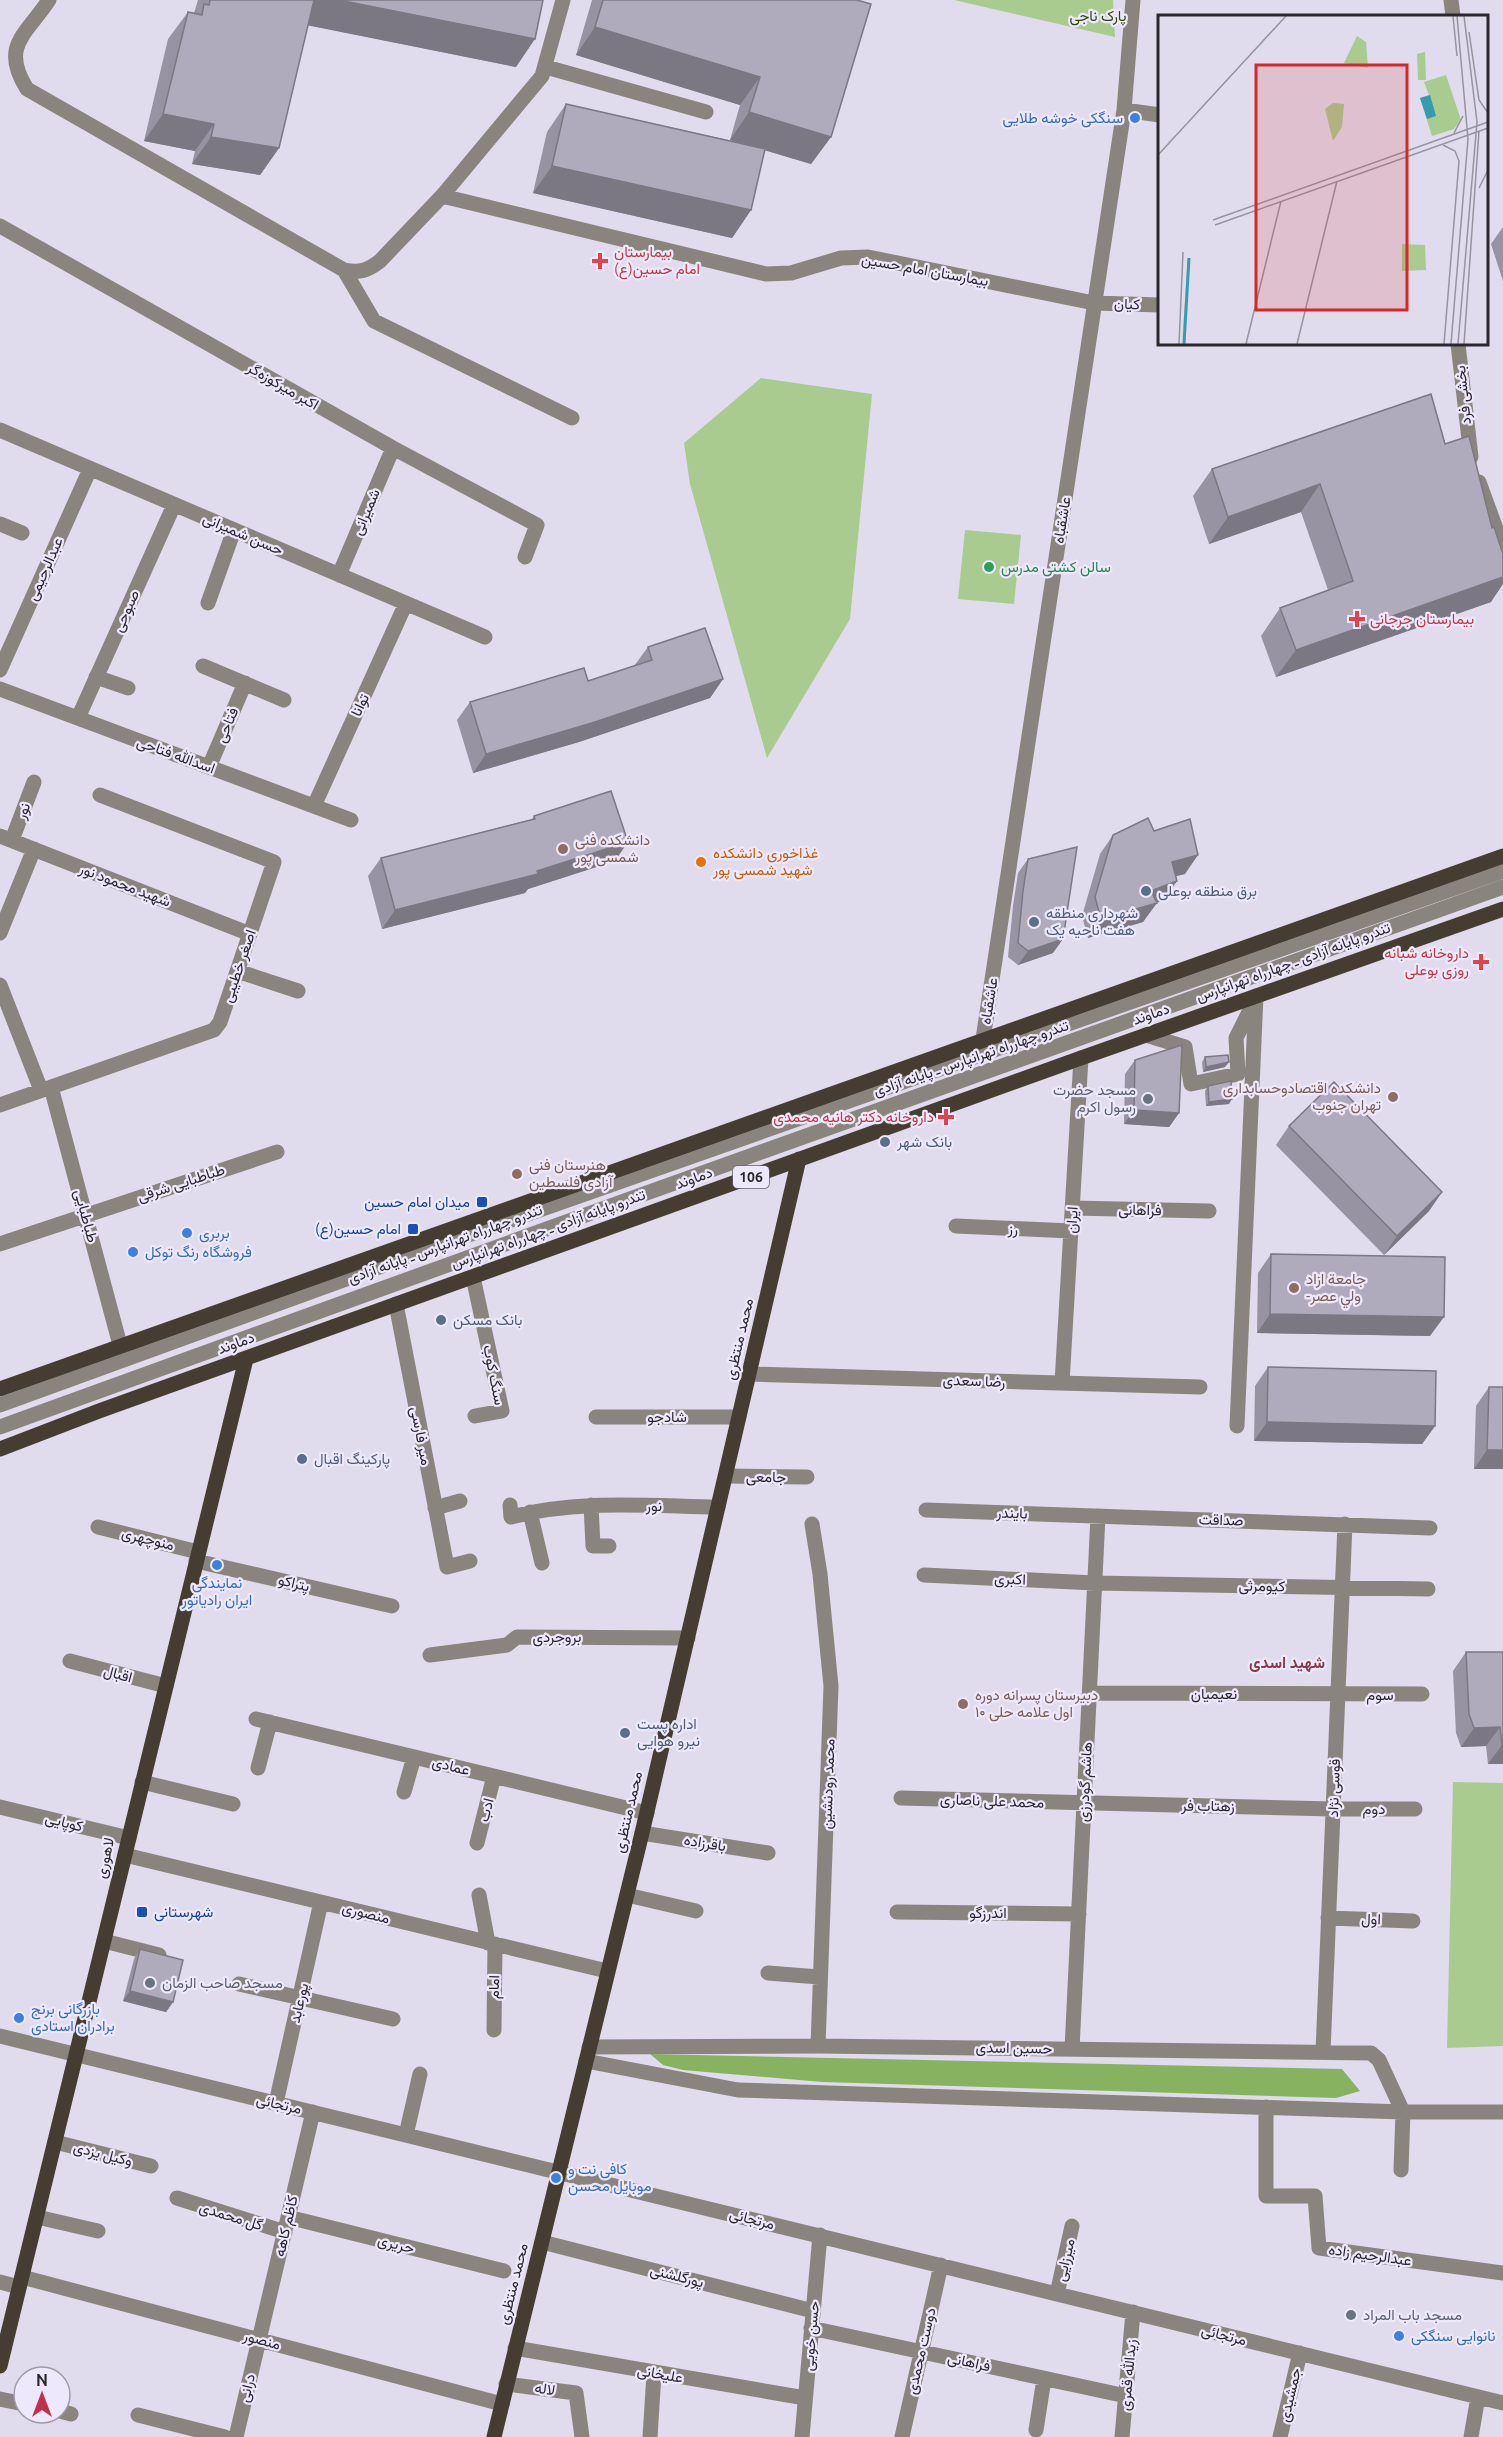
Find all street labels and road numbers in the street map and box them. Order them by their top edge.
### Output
street label: بیمارستان امام حسین [860,250,990,291]
street label: کیان [1114,295,1141,313]
street label: اکبر میرکوزه‌گر [243,358,322,414]
street label: بخشی فرد [1451,365,1476,425]
street label: شمیرانی [348,486,385,538]
street label: عاشقباه [1049,495,1075,545]
street label: حسن شمیرانی [200,509,286,560]
street label: عبدالرحیمی [23,534,68,604]
street label: صبوحی [109,587,144,635]
street label: توانا [347,690,373,719]
street label: فتاحی [212,705,243,746]
street label: اسدالله فتاحی [134,733,218,778]
street label: نور [11,800,34,823]
street label: شهید محمود نور [76,859,173,911]
street label: تندرو پایانه آزادی ـ چهارراه تهرانپارس [1193,918,1393,1007]
street label: اصغر خطیبی [218,927,261,1005]
street label: عاشقباه [976,976,1002,1026]
street label: دماوند [1130,999,1172,1029]
street label: تندرو چهارراه تهرانپارس ـ پایانه آزادی [871,1016,1071,1101]
street label: طباطبایی شرقی [135,1160,228,1207]
street label: دماوند [673,1163,715,1193]
road number: 106 [733,1166,769,1188]
street label: تندرو پایانه آزادی ـ چهارراه تهرانپارس [448,1185,648,1274]
street label: طباطبایی [69,1187,102,1245]
street label: تندرو چهارراه تهرانپارس ـ پایانه آزادی [345,1200,545,1289]
street label: فراهانی [1118,1201,1162,1220]
street label: ایران [1062,1206,1082,1234]
street label: رز [1007,1220,1018,1238]
street label: محمد منتظری [721,1296,758,1382]
street label: دماوند [215,1328,257,1358]
street label: سنگ کوب [479,1343,509,1407]
street label: رضا سعدی [942,1371,1006,1392]
street label: میر فارسی [406,1405,436,1467]
street label: شادجو [647,1408,687,1426]
street label: جامعی [746,1468,786,1487]
street label: نور [645,1497,662,1515]
street label: بایندر [995,1503,1028,1523]
street label: صداقت [1198,1510,1244,1529]
street label: منوچهری [120,1524,176,1555]
street label: اکبری [994,1569,1026,1590]
street label: پتراکو [276,1571,311,1596]
street label: کیومرثی [1238,1577,1286,1596]
street label: بروجردی [532,1628,582,1647]
street label: اقبال [102,1662,134,1686]
street label: نعیمیان [1191,1685,1237,1703]
street label: سوم [1366,1686,1394,1705]
street label: محمد رودنشین [817,1738,840,1830]
street label: هاشم گودرزی [1074,1741,1097,1823]
street label: عمادی [430,1753,472,1780]
street label: قوسی نژاد [1324,1758,1345,1818]
street label: محمد منتظری [610,1769,647,1855]
street label: محمد علی ناصاری [939,1790,1044,1813]
street label: ادب [474,1796,498,1824]
street label: زهتاب فر [1180,1797,1235,1815]
street label: دوم [1363,1800,1385,1819]
street label: کوپایی [43,1809,85,1836]
street label: باقرزاده [683,1831,727,1855]
street label: لاهوری [92,1836,119,1880]
street label: منصوری [340,1898,392,1929]
street label: اندرزگو [969,1904,1007,1922]
street label: اول [1361,1910,1381,1928]
street label: امام [485,1975,504,1999]
street label: پورعابد [286,1981,313,2025]
street label: حسین اسدی [975,2038,1053,2059]
street label: مرتجائی [254,2090,303,2119]
street label: وکیل یزدی [71,2138,134,2171]
street label: کاظم کاهه [270,2193,303,2259]
street label: گل محمدی [197,2198,265,2235]
street label: مرتجائی [727,2205,776,2234]
street label: حریری [375,2231,416,2258]
street label: میرزایی [1051,2237,1080,2283]
street label: عبدالرحیم زاده [1327,2240,1413,2271]
street label: محمد منتظری [494,2241,533,2327]
street label: پورگلشنی [648,2261,706,2292]
street label: حسن خویی [799,2300,824,2372]
street label: دوست محمدی [902,2306,941,2396]
street label: مرتجائی [1199,2321,1248,2350]
street label: منصور [240,2326,283,2354]
street label: زیدالله قمری [1116,2338,1141,2412]
street label: فراهانی [946,2349,992,2376]
street label: علیخانی [636,2361,684,2388]
street label: جمشیدی [1275,2366,1306,2424]
street label: درانی [235,2372,260,2404]
street label: لاله [534,2379,556,2398]

